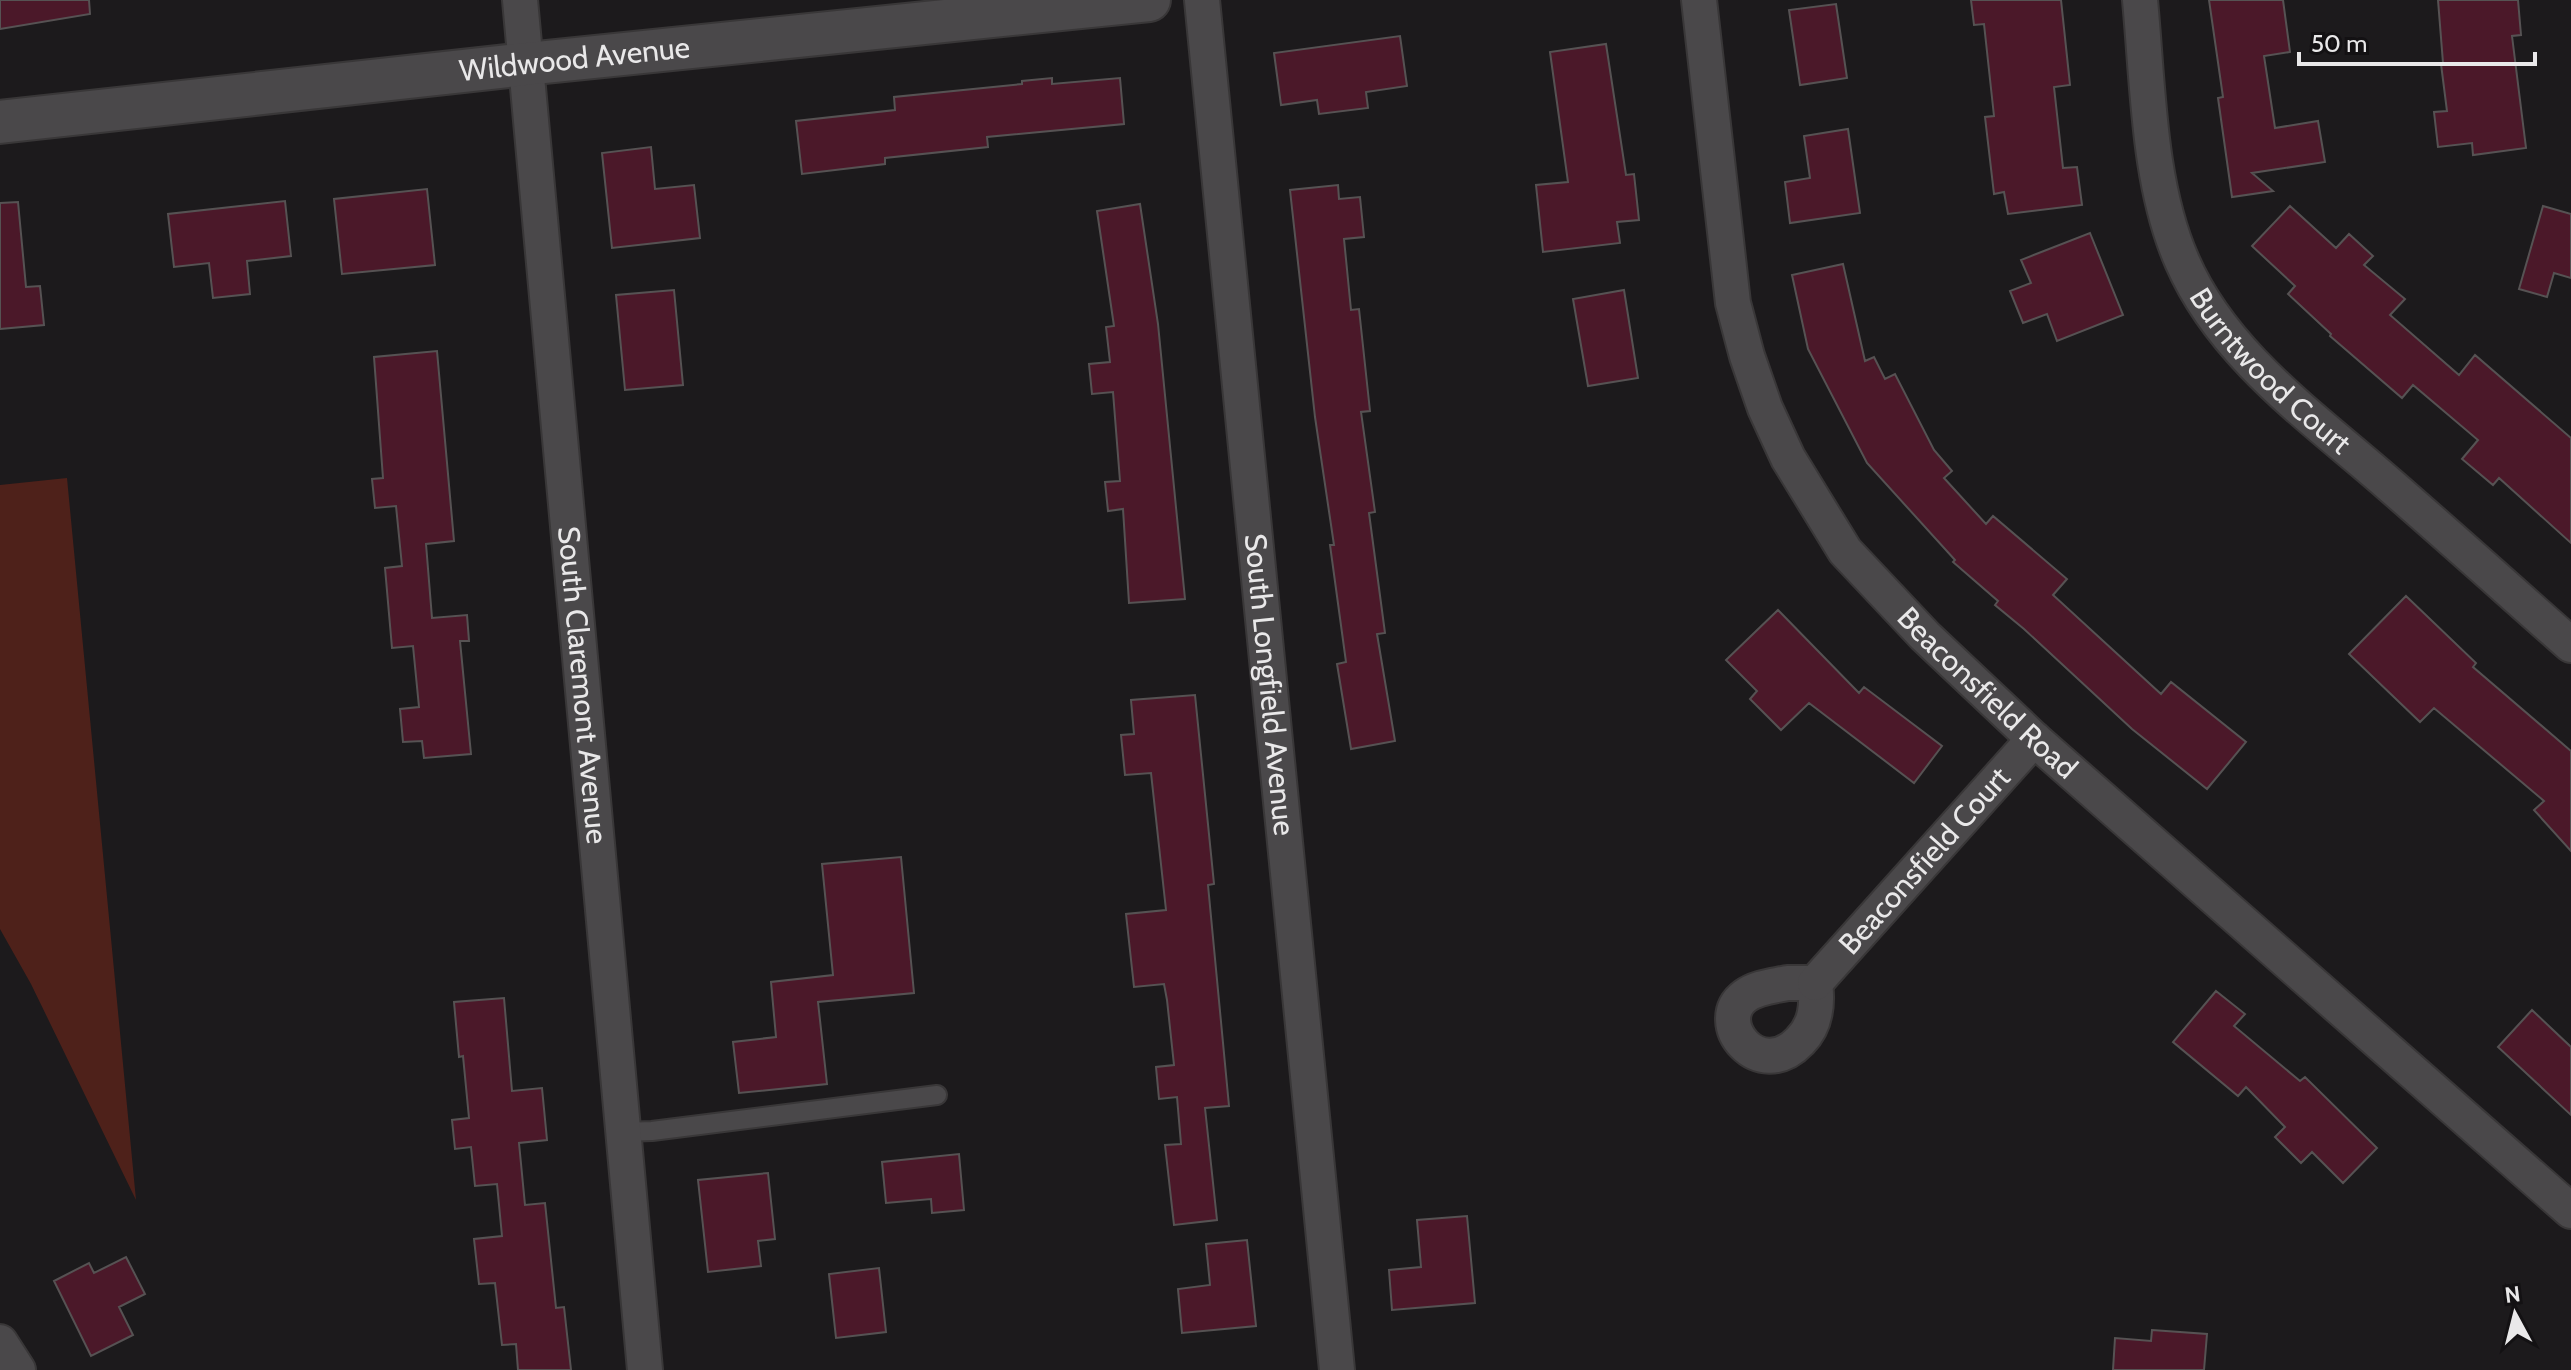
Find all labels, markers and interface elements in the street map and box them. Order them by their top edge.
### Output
scale bar [2299,16,2535,66]
street label: Wildwood Avenue [457,28,692,89]
text: 50 m [2311,29,2367,58]
street label: Burntwood Court [2182,281,2359,462]
street label: South Claremont Avenue [550,525,616,846]
street label: South Longfield Avenue [1237,532,1303,837]
street label: Beaconsfield Road [1890,599,2085,786]
street label: Beaconsfield Court [1831,759,2018,962]
north arrow [2475,1274,2555,1354]
text: N [2503,1280,2522,1309]

